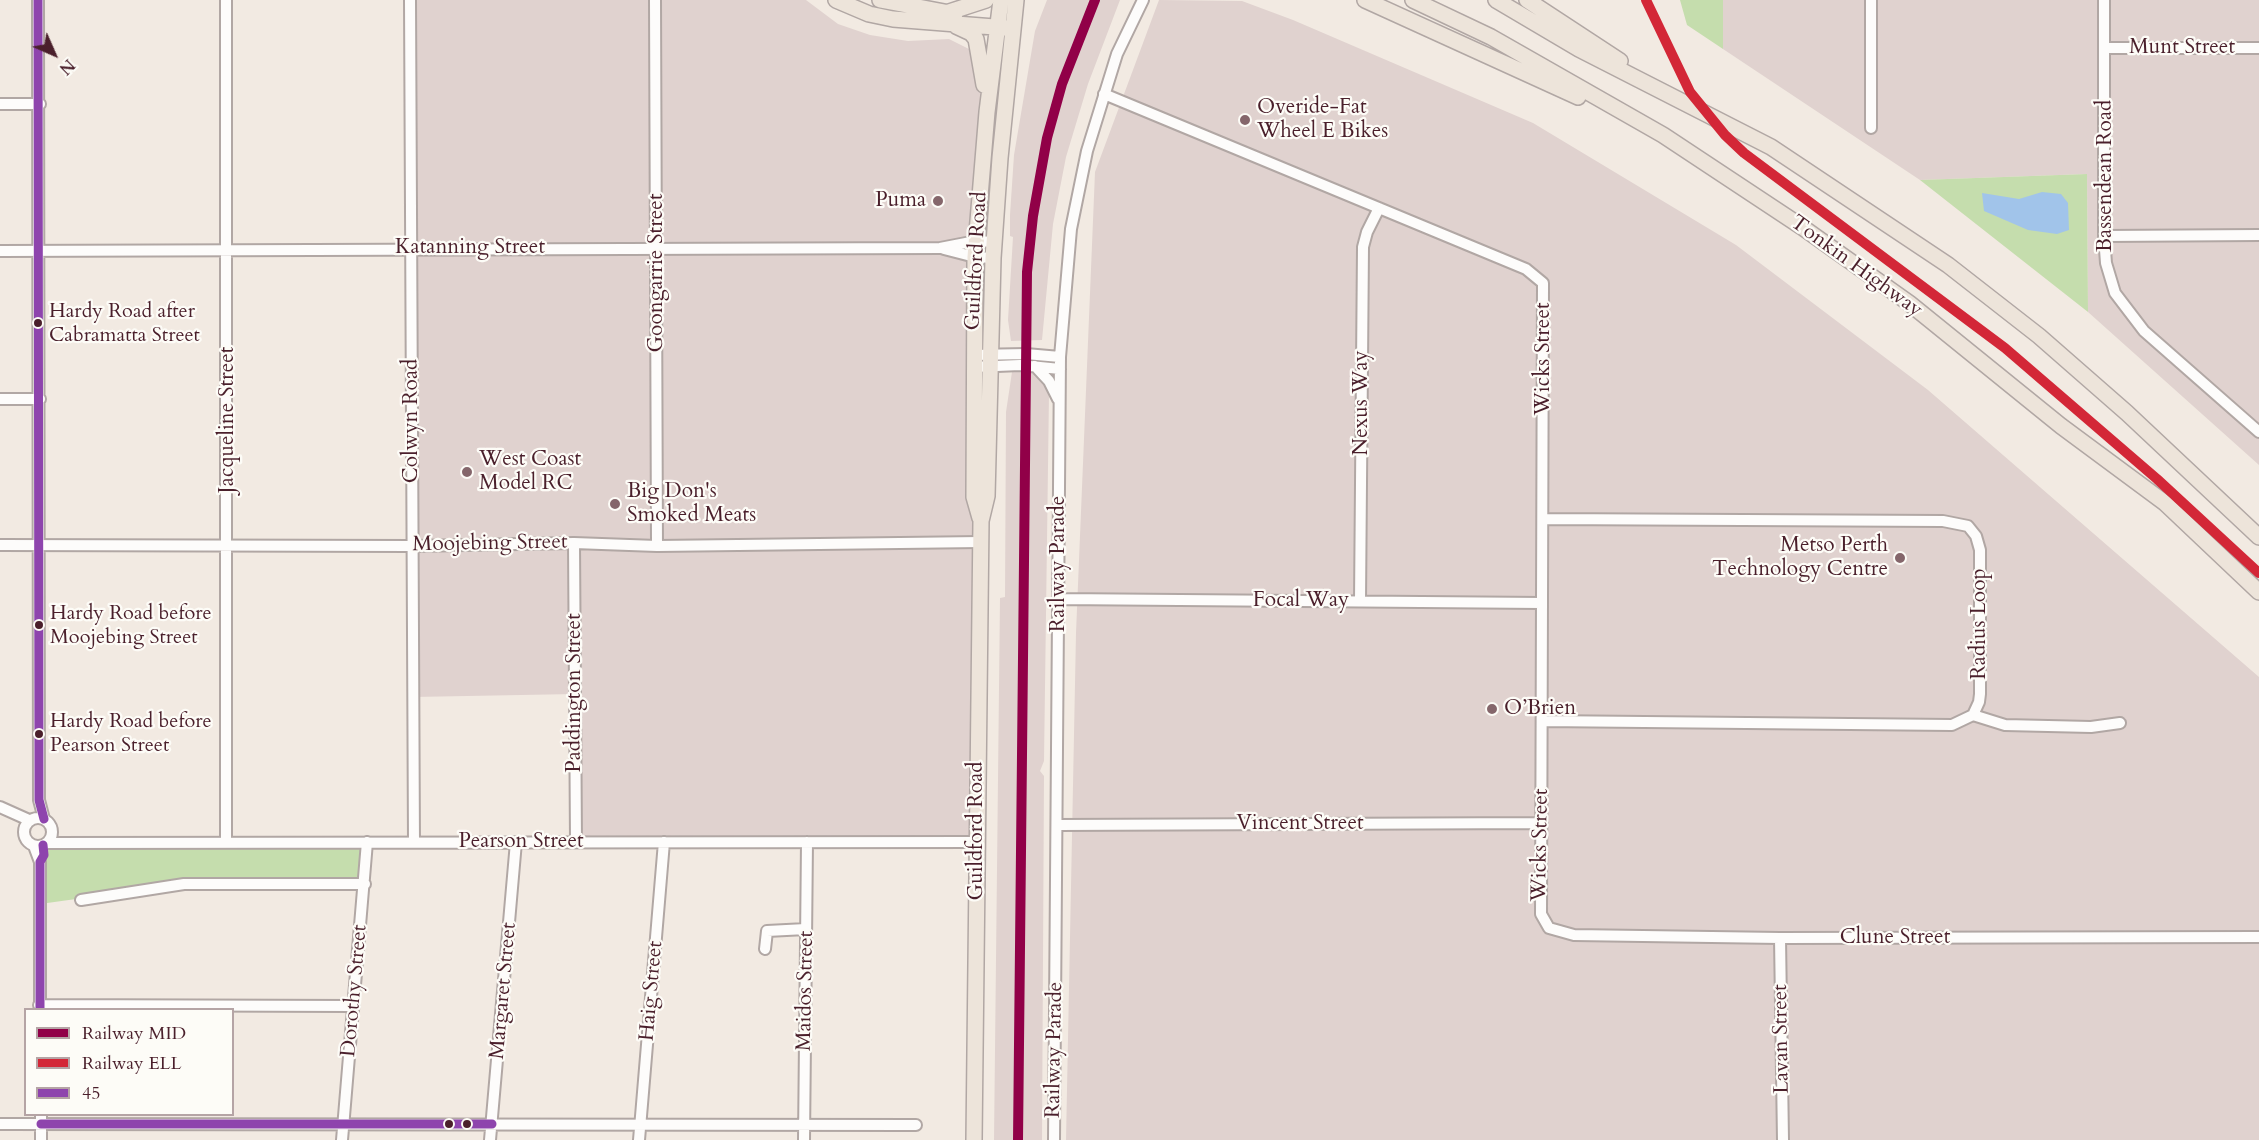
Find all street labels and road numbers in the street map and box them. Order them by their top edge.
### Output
street label: Munt Street [2129,35,2235,61]
street label: Bassendean Road [2093,100,2119,252]
street label: Guildford Road [961,191,993,331]
street label: Goongarrie Street [644,193,670,353]
street label: Tonkin Highway [1785,211,1927,323]
street label: Katanning Street [395,235,545,261]
street label: Wicks Street [1531,302,1557,416]
street label: Jacqueline Street [215,347,241,493]
street label: Nexus Way [1349,350,1375,456]
street label: Colwyn Road [399,359,425,483]
street label: Railway Parade [1046,496,1072,632]
street label: Moojebing Street [412,530,568,558]
street label: Radius Loop [1967,568,1993,680]
street label: Focal Way [1253,588,1349,614]
street label: Paddington Street [562,613,588,773]
street label: Guildford Road [964,762,990,900]
street label: Wicks Street [1527,788,1555,902]
street label: Vincent Street [1236,811,1364,837]
street label: Pearson Street [458,829,584,855]
street label: Margaret Street [485,921,523,1061]
street label: Dorothy Street [337,924,373,1058]
street label: Clune Street [1840,925,1950,951]
street label: Maidos Street [792,931,820,1051]
street label: Haig Street [635,940,669,1042]
street label: Railway Parade [1041,982,1069,1118]
street label: Lavan Street [1768,984,1796,1094]

